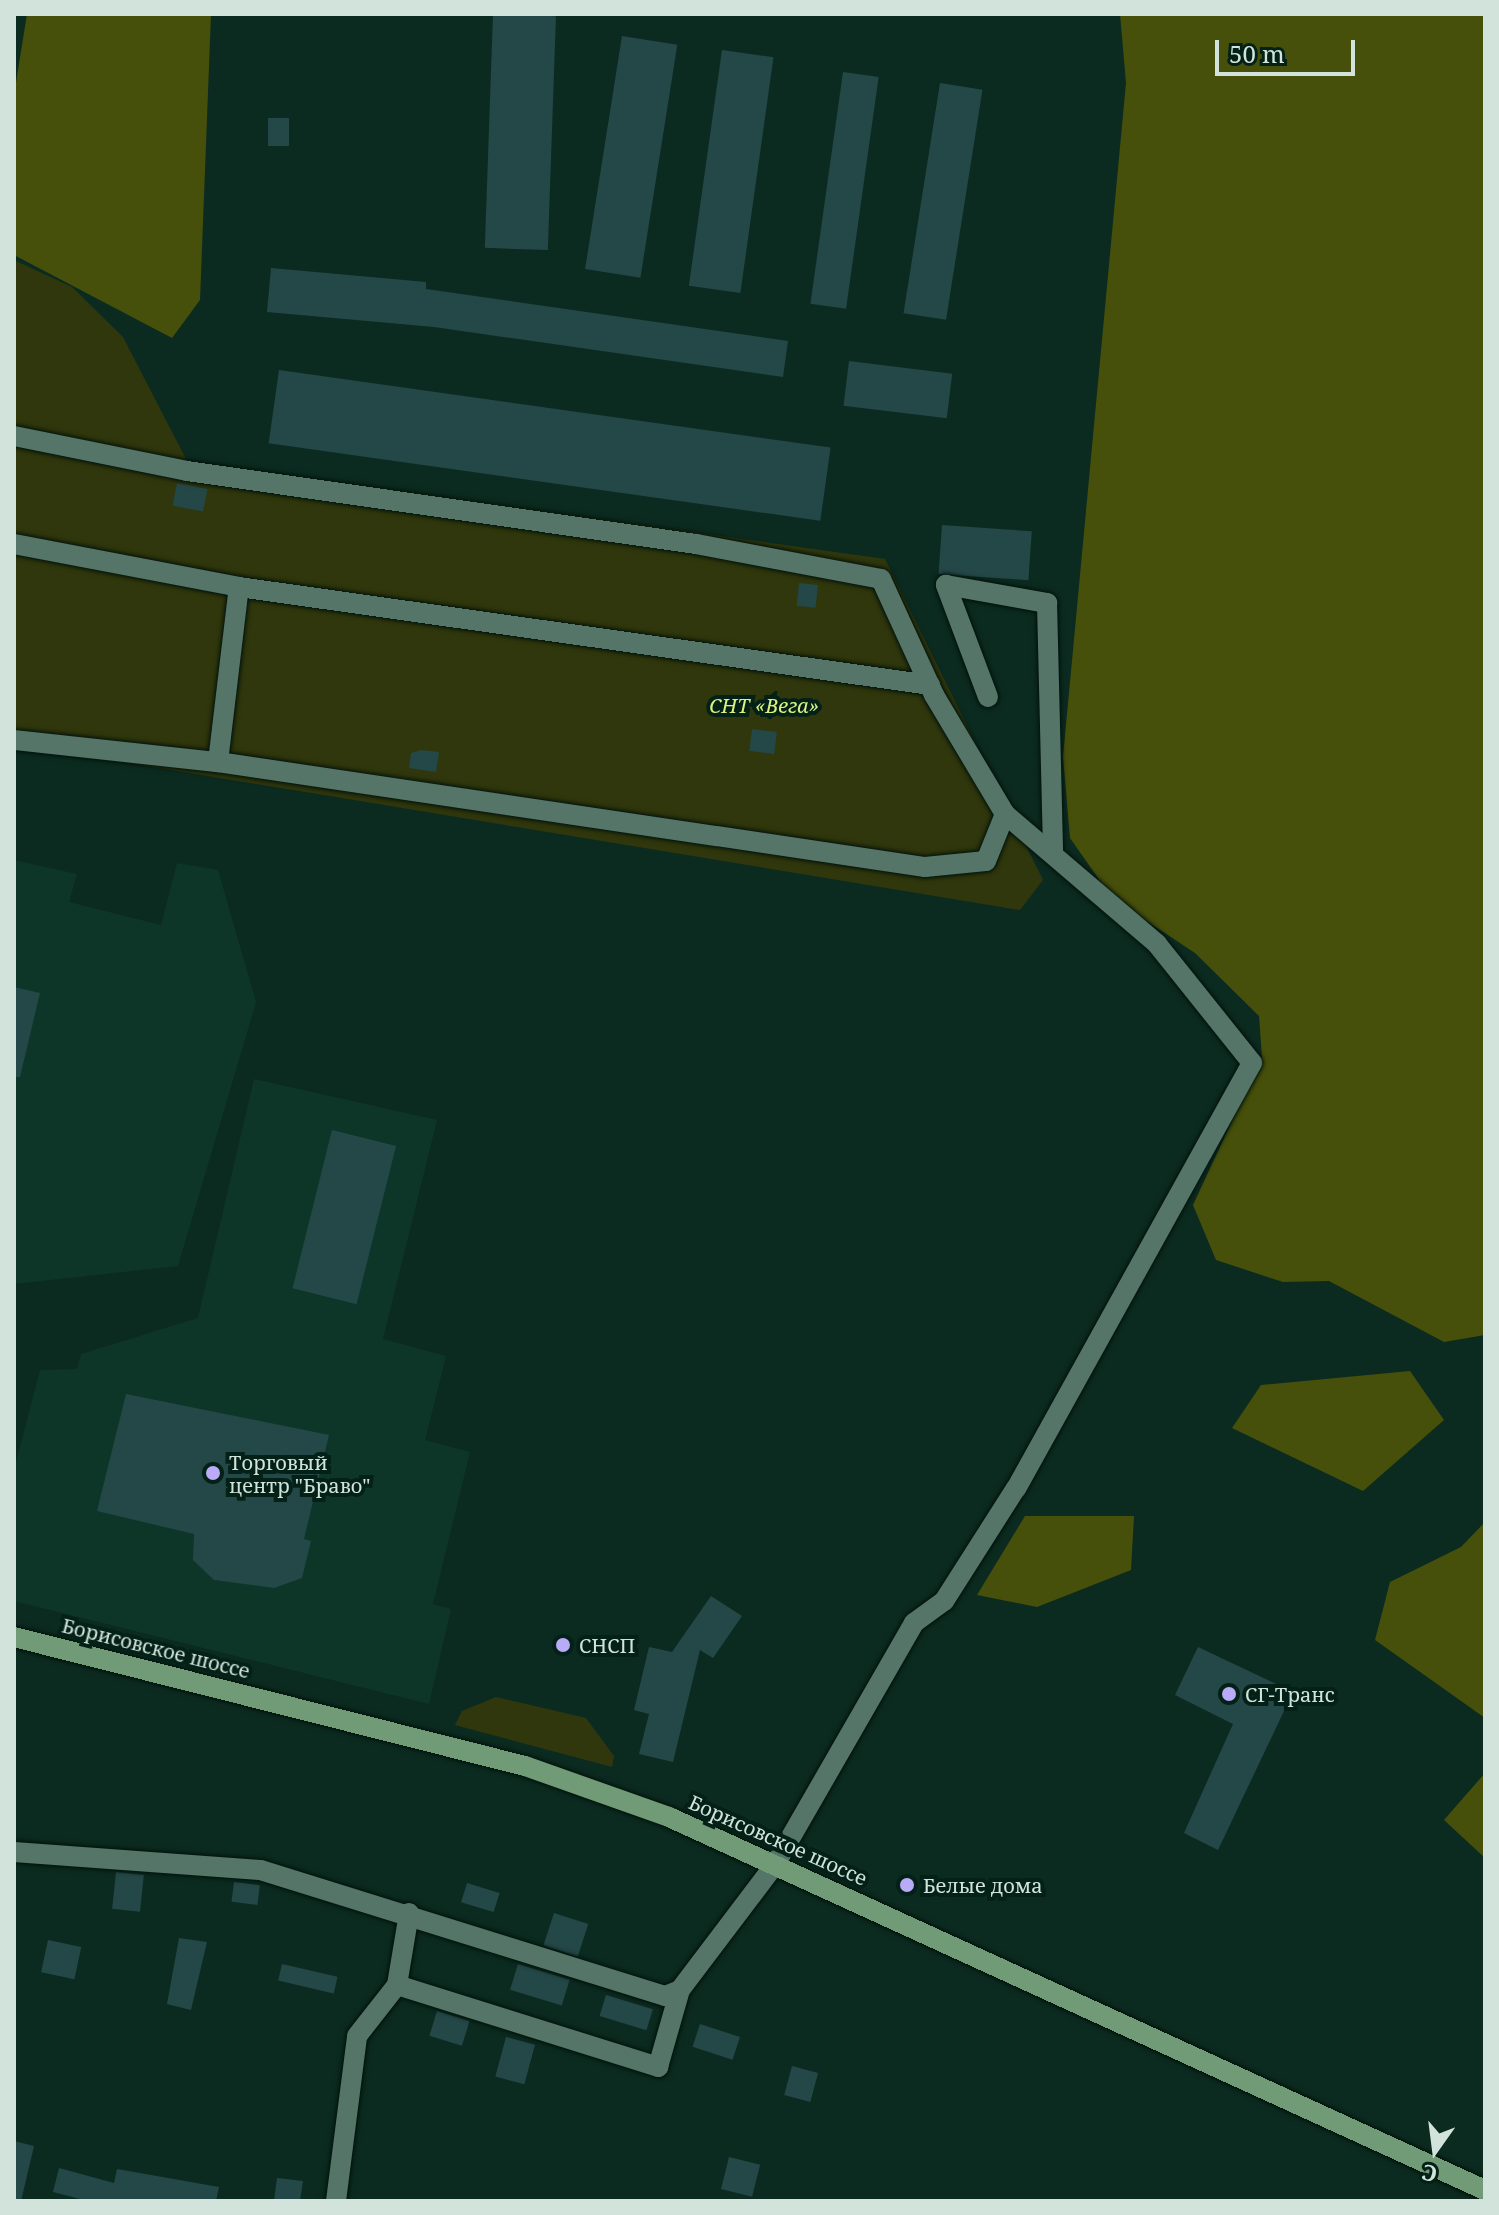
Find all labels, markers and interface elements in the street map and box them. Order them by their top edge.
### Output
scale bar [1219,24,1359,74]
text: 50 m [1229,37,1285,70]
park label: СНТ «Вега» [709,693,819,717]
place label: Торговый центр "Браво" [229,1450,370,1497]
marker: Торговый центр "Браво" [204,1464,222,1482]
street label: Борисовское шоссе [60,1613,252,1683]
place label: СНСП [579,1633,635,1657]
marker: СНСП [554,1636,572,1654]
place label: СГ-Транс [1245,1682,1335,1706]
marker: СГ-Транс [1220,1685,1238,1703]
street label: Борисовское шоссе [685,1790,871,1890]
place label: Белые дома [923,1873,1043,1897]
marker: Белые дома [898,1876,916,1894]
north arrow [1395,2111,1475,2191]
text: С [1419,2158,1440,2191]

